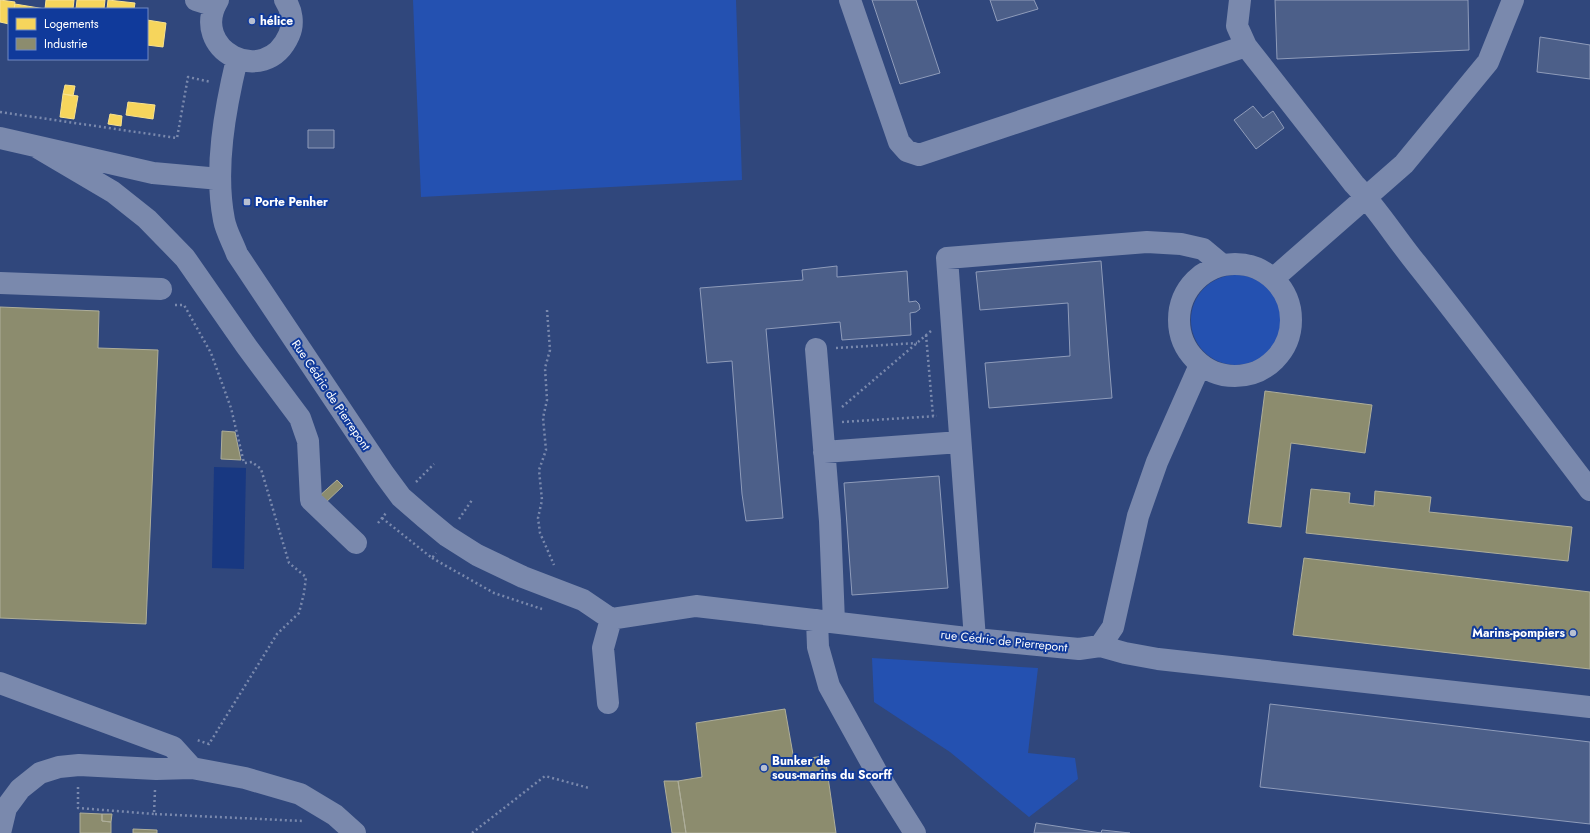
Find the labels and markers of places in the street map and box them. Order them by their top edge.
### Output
place label: hélice [260,12,293,30]
marker: hélice [247,16,257,26]
place label: Porte Penher [255,193,328,211]
marker: Porte Penher [242,197,252,207]
place label: Marins-pompiers [1472,624,1566,642]
marker: Marins-pompiers [1568,628,1578,638]
place label: Bunker de sous-marins du Scorff [772,752,893,784]
marker: Bunker de sous-marins du Scorff [759,763,769,773]

